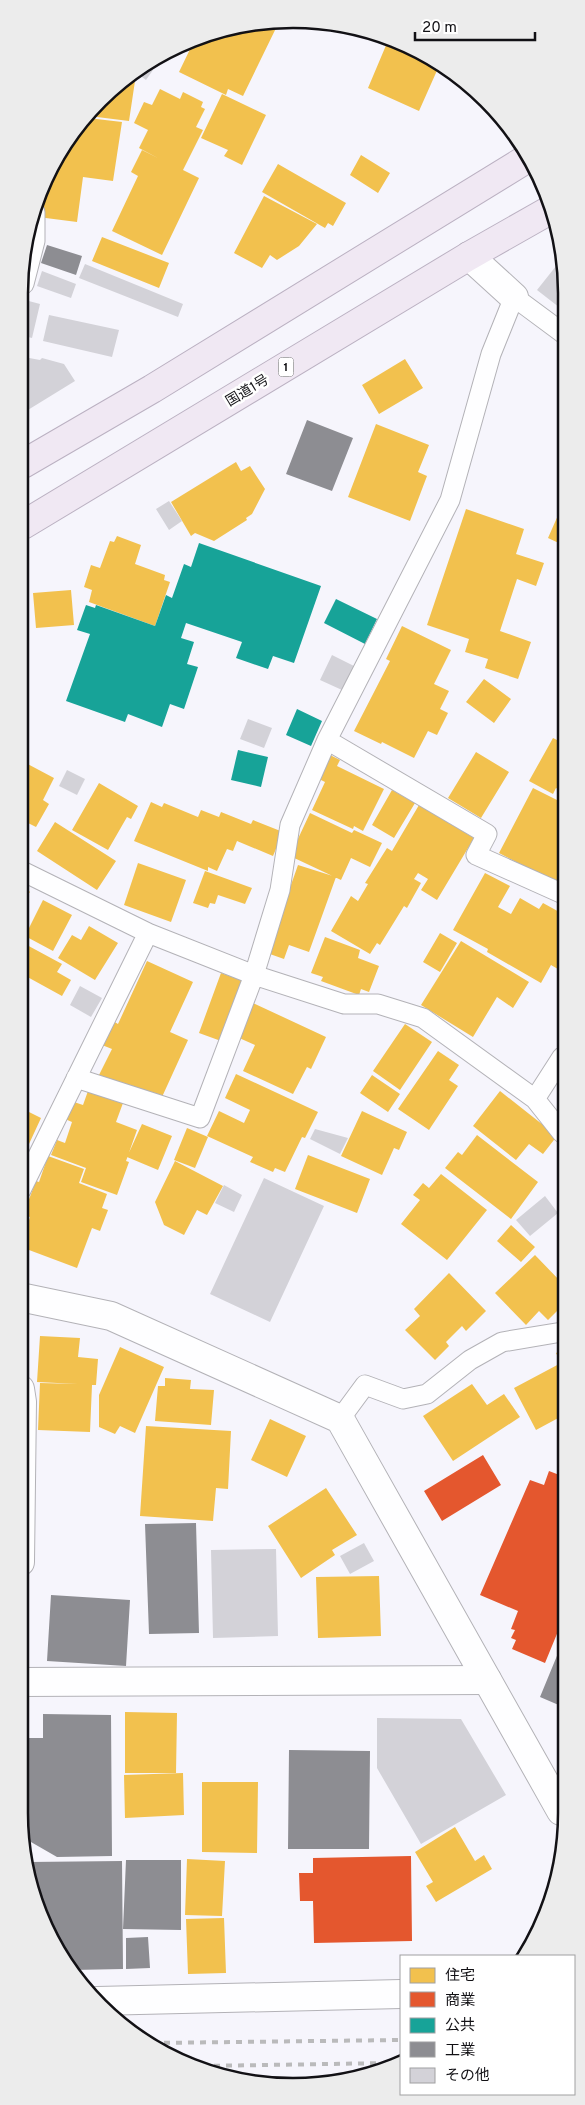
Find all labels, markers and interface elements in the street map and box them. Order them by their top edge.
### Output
scale bar [415,10,535,42]
text: 20 m [422,19,457,38]
road number: 1 [278,358,294,377]
street label: 国道1号 [223,372,272,411]
legend [400,1955,575,2095]
text: 住宅 [445,1967,475,1986]
text: 商業 [445,1992,475,2011]
text: 公共 [445,2017,475,2036]
text: 工業 [445,2042,475,2061]
text: その他 [445,2067,490,2086]

